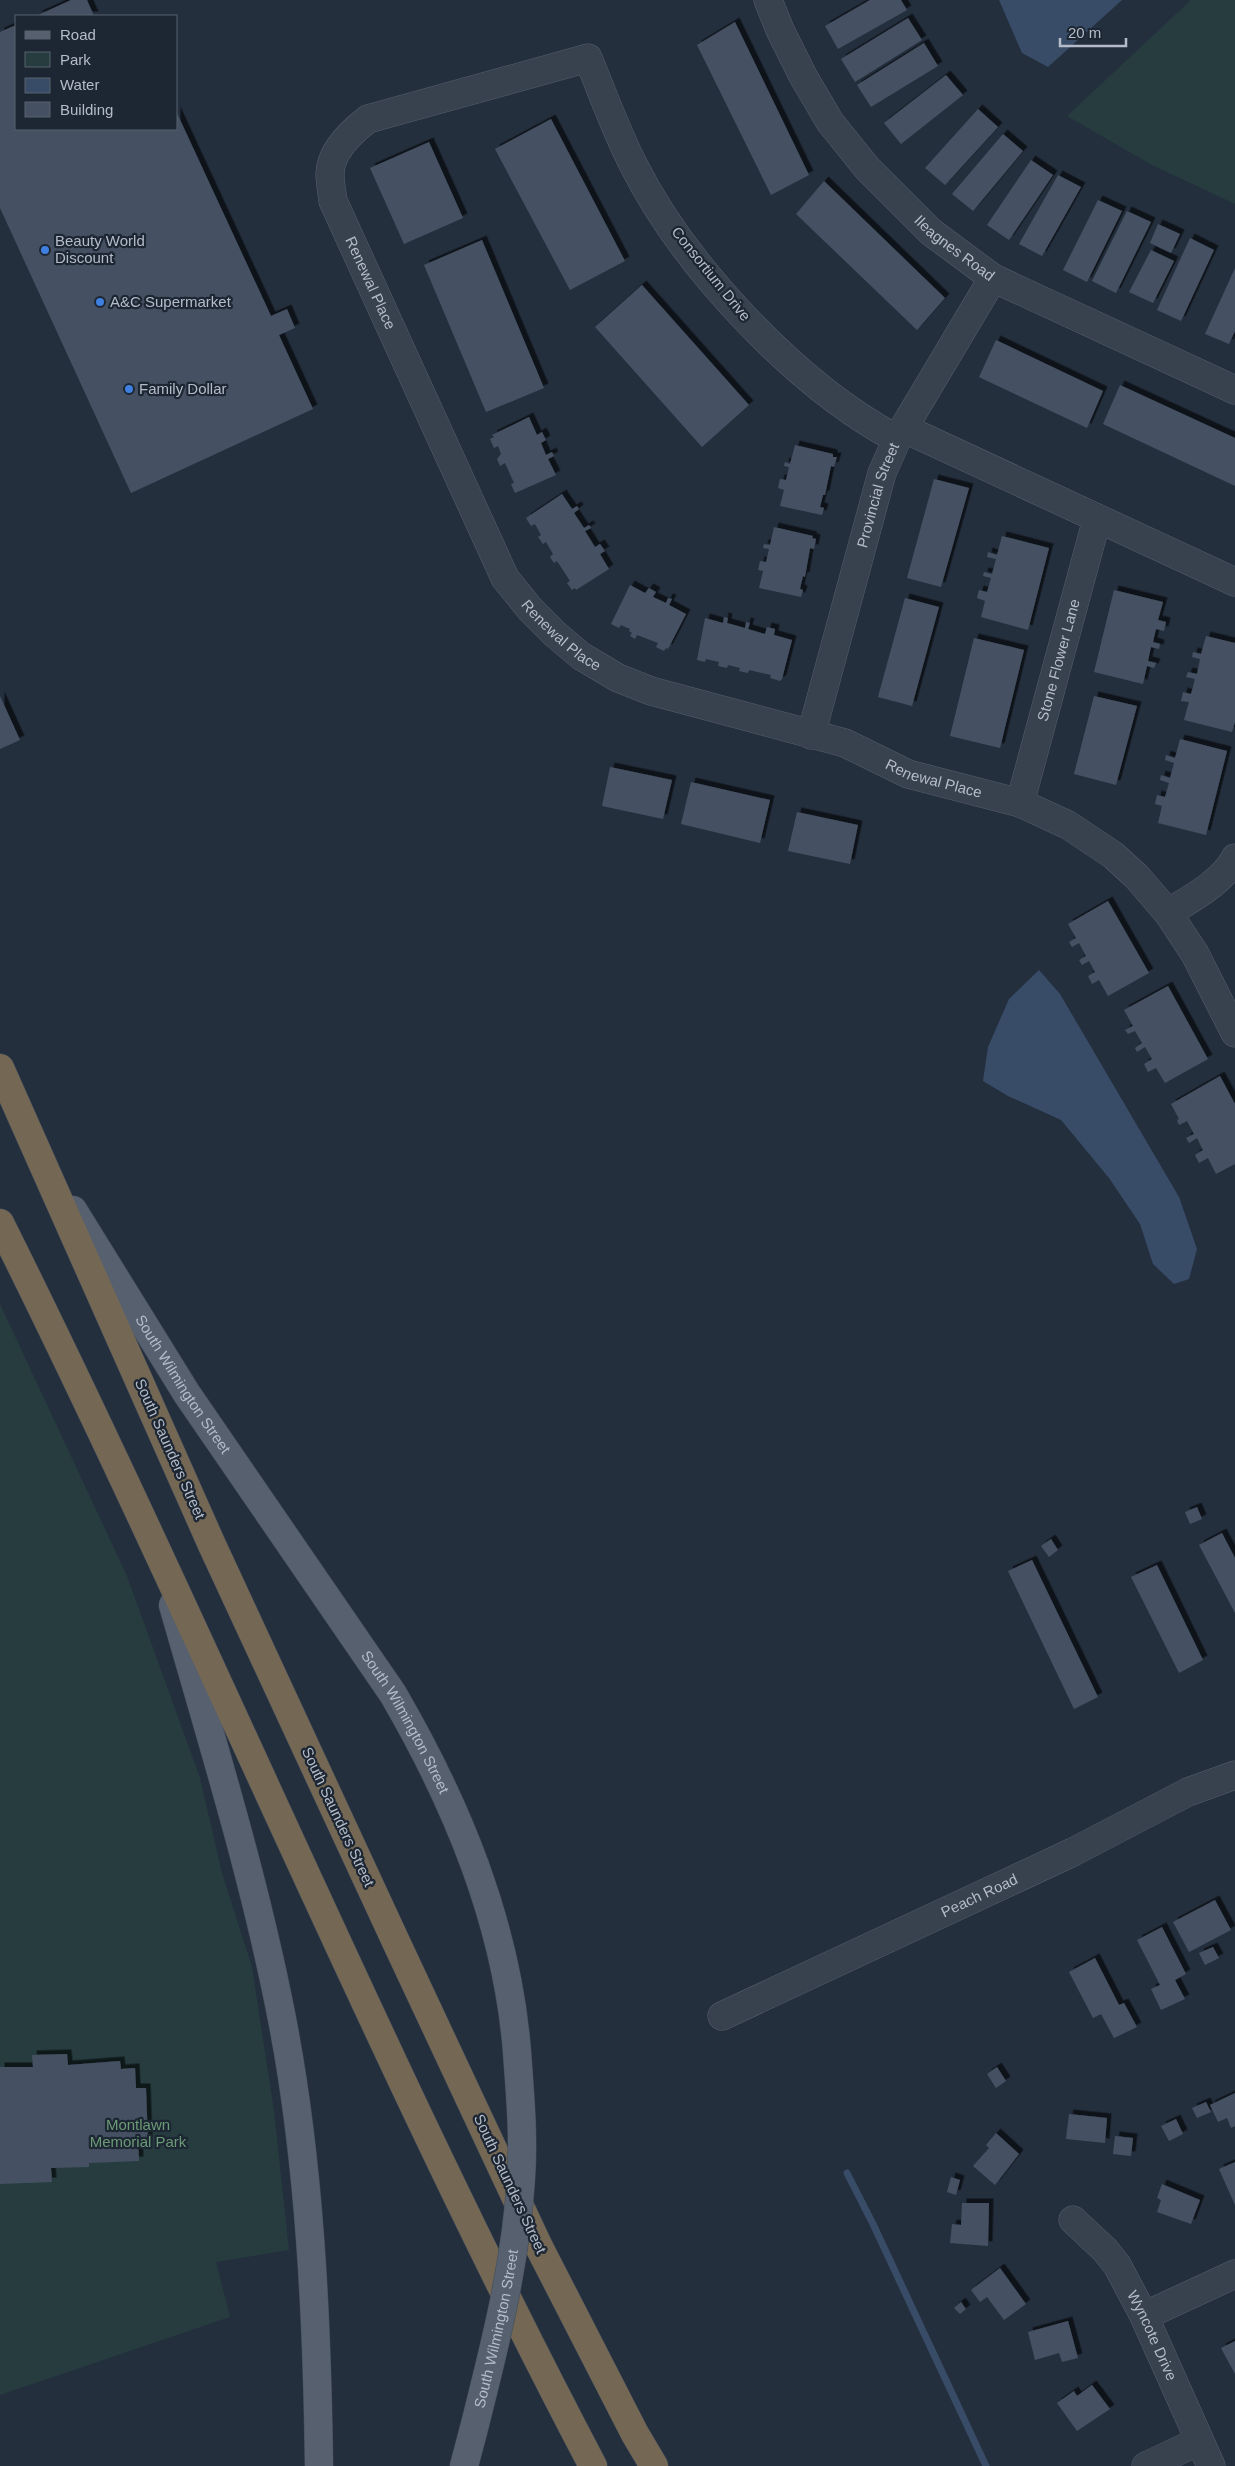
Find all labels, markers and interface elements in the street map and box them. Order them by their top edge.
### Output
legend [15,15,178,130]
scale bar [1060,15,1126,47]
text: 20 m [1068,24,1101,41]
text: Road [60,26,96,43]
text: Park [60,51,91,68]
text: Water [60,76,99,93]
text: Building [60,101,113,118]
street label: Ileagnes Road [911,211,998,284]
street label: Consortium Drive [668,223,754,324]
place label: Beauty World Discount [55,232,145,266]
street label: Renewal Place [342,234,399,332]
marker: Beauty World Discount [39,244,51,256]
place label: A&C Supermarket [110,293,232,310]
marker: A&C Supermarket [94,296,106,308]
place label: Family Dollar [139,380,227,397]
marker: Family Dollar [123,383,135,395]
street label: Provincial Street [853,439,903,550]
street label: Renewal Place [518,596,604,674]
street label: Stone Flower Lane [1034,597,1083,723]
street label: Renewal Place [883,755,984,801]
street label: South Wilmington Street [132,1312,235,1457]
street label: South Saunders Street [132,1376,209,1522]
street label: South Wilmington Street [358,1647,453,1797]
street label: South Saunders Street [299,1744,379,1890]
street label: Peach Road [938,1870,1020,1921]
street label: South Saunders Street [471,2111,551,2257]
park label: Montlawn Memorial Park [90,2116,187,2150]
street label: South Wilmington Street [470,2247,521,2410]
street label: Wyncote Drive [1124,2287,1181,2383]

